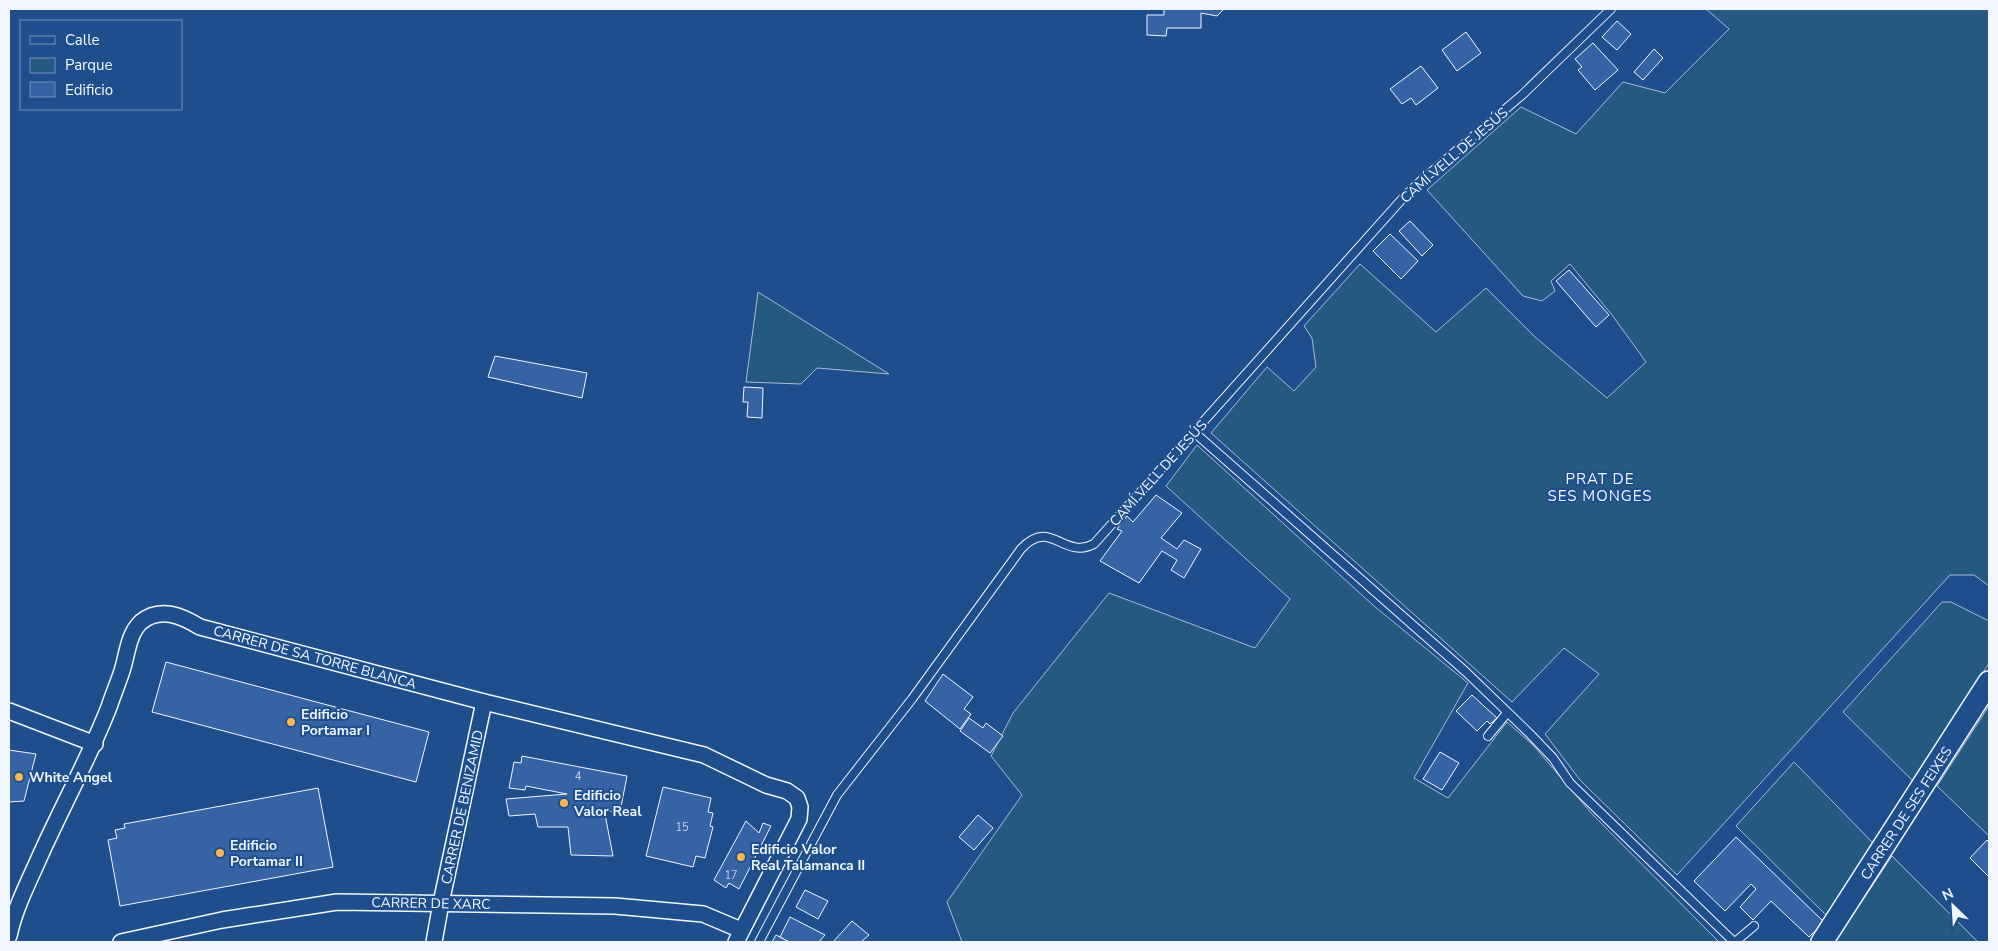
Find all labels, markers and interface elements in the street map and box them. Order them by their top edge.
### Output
legend [20,20,182,110]
text: Calle [65,30,100,50]
text: Parque [65,55,113,75]
text: Edificio [65,80,113,100]
street label: CAMÍ VELL DE JESÚS [1396,103,1513,208]
street label: CAMÍ VELL DE JESÚS [1105,416,1212,531]
district label: PRAT DE SES MONGES [1547,469,1653,506]
street label: CARRER DE SA TORRE BLANCA [211,621,419,694]
place label: Edificio Portamar I [301,705,370,740]
marker: Edificio Portamar I [285,716,297,728]
street label: CARRER DE BENIZAMID [437,728,488,886]
street label: CARRER DE SES FEIXES [1856,743,1957,884]
place label: White Angel [29,768,113,787]
house number: 4 [575,769,582,784]
marker: White Angel [13,771,25,783]
place label: Edificio Valor Real [573,786,642,821]
marker: Edificio Valor Real [558,797,570,809]
house number: 15 [675,820,689,835]
place label: Edificio Portamar II [230,836,303,871]
place label: Edificio Valor Real Talamanca II [751,840,865,875]
marker: Edificio Portamar II [214,847,226,859]
marker: Edificio Valor Real Talamanca II [735,851,747,863]
house number: 17 [724,868,738,883]
north arrow [1928,881,1978,931]
text: N [1939,884,1956,905]
street label: CARRER DE XARC [371,893,491,914]

